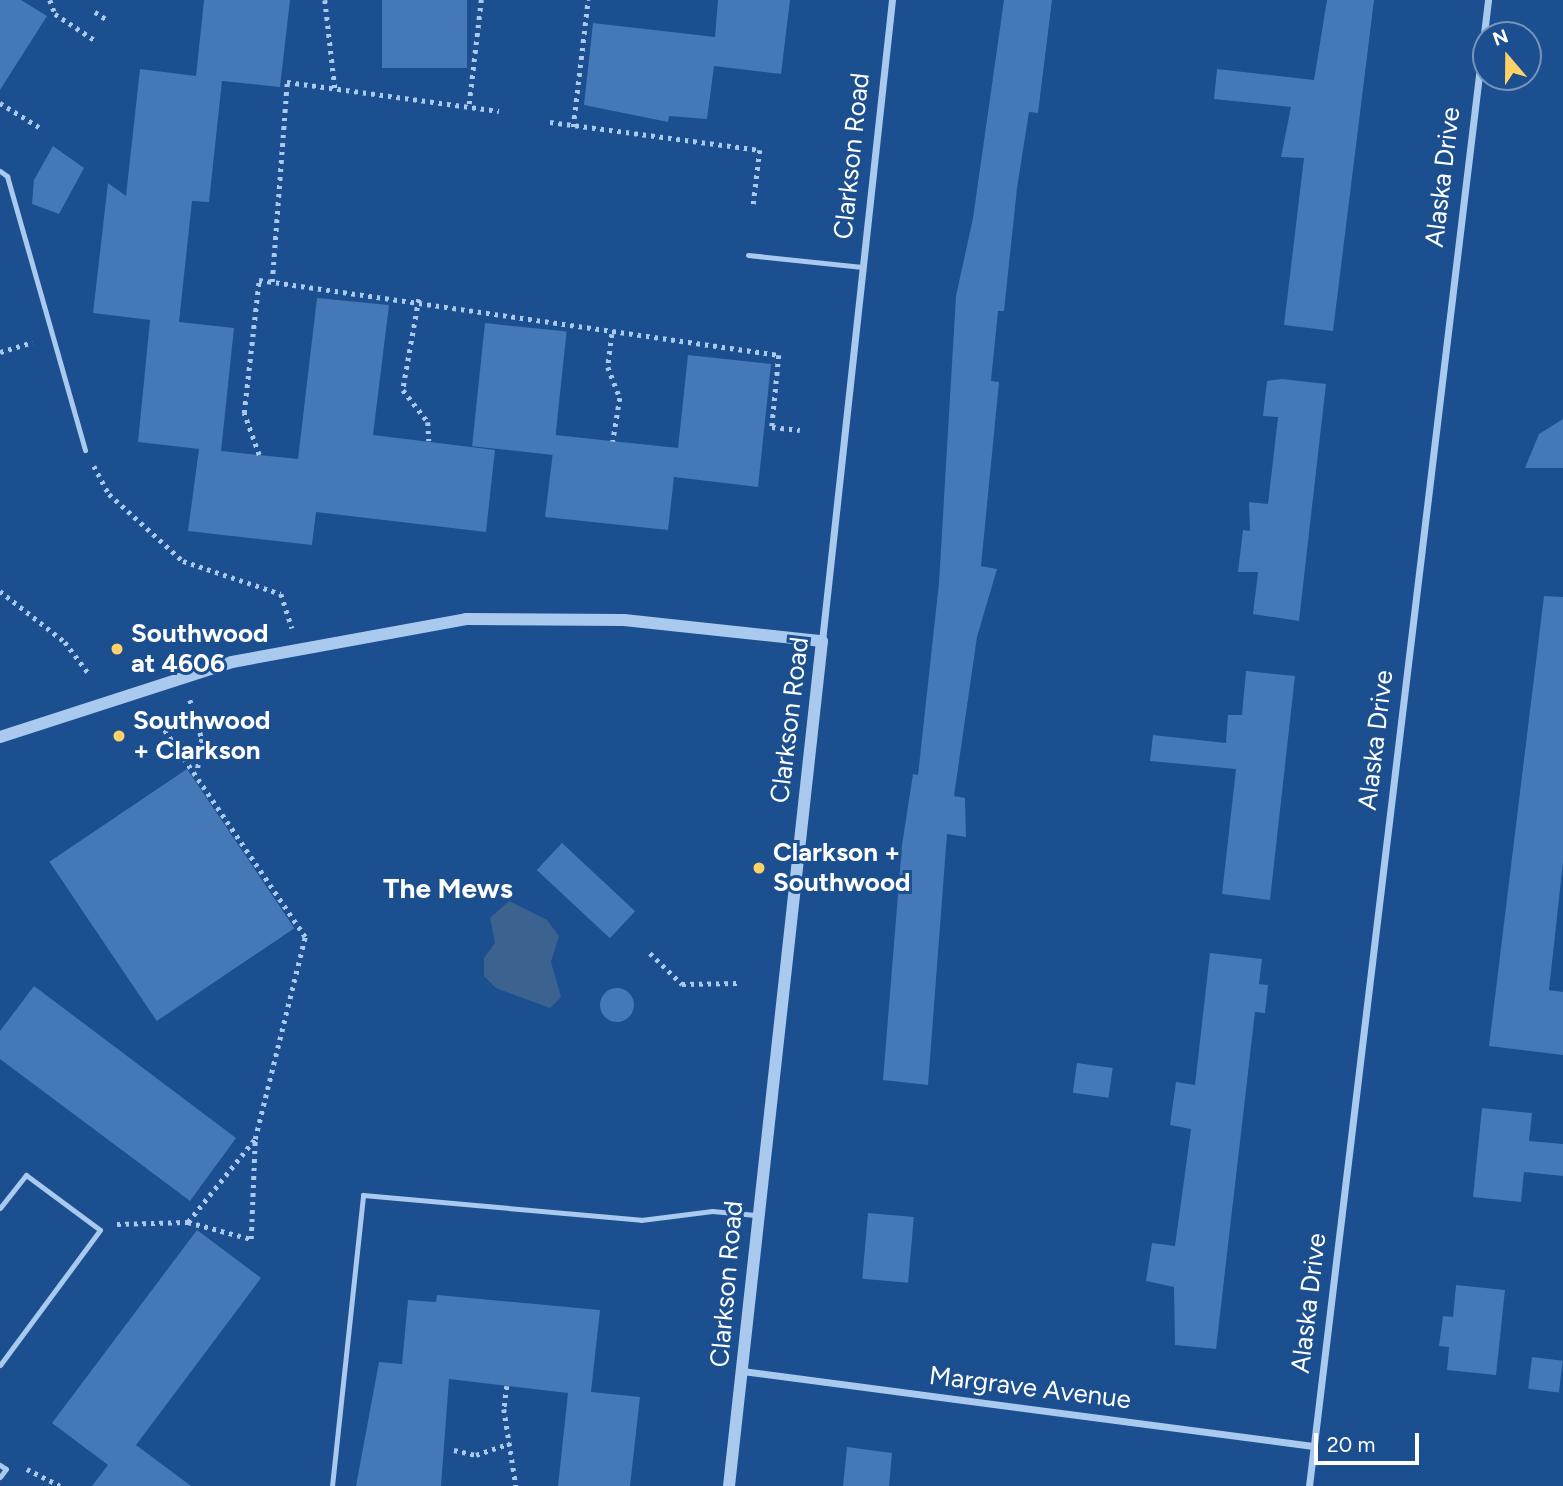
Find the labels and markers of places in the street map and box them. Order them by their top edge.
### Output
place label: Southwood at 4606 [131,618,269,680]
marker: Southwood at 4606 [109,641,125,657]
place label: Southwood + Clarkson [133,705,271,766]
marker: Southwood + Clarkson [111,728,127,744]
place label: Clarkson + Southwood [773,837,911,898]
marker: Clarkson + Southwood [751,860,767,876]

